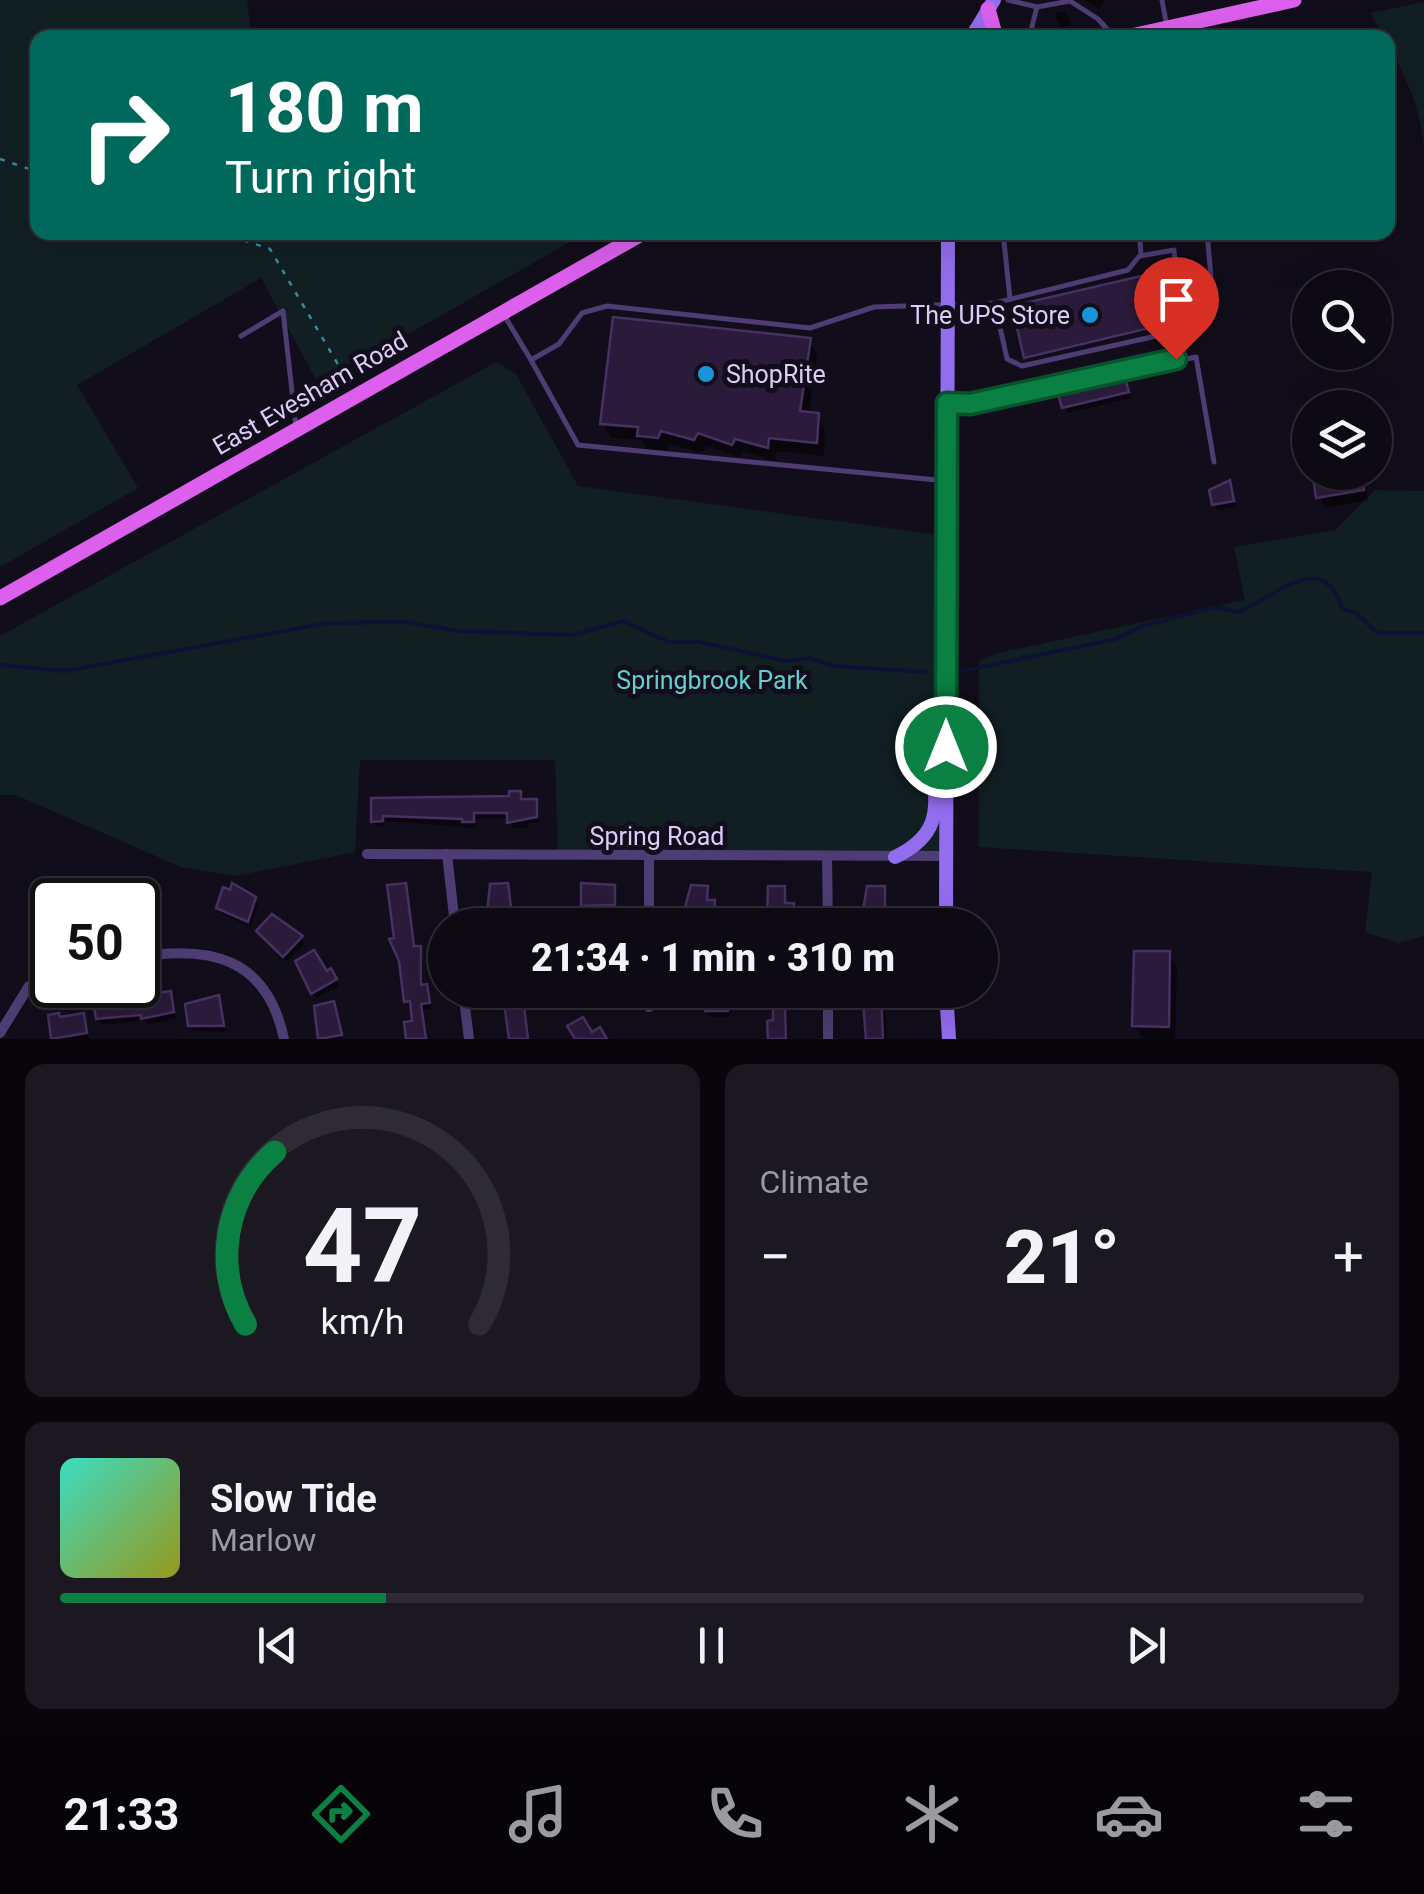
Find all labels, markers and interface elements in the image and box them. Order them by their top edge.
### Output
text: 180 m [225,67,424,149]
icon: right [60,70,190,200]
text: Turn right [225,151,417,204]
pin [1134,257,1219,360]
map controls [1292,270,1392,490]
button: search [1292,270,1392,370]
icon: arrive [1149,272,1204,327]
place label: The UPS Store [910,301,1070,330]
marker: The UPS Store [1079,304,1101,326]
street label: East Evesham Road [208,326,413,461]
place label: ShopRite [726,360,826,389]
marker: ShopRite [695,363,717,385]
button: layers [1292,390,1392,490]
park label: Springbrook Park [616,666,808,695]
position arrow [894,695,998,799]
street label: Spring Road [590,822,724,851]
speed limit sign: 50 [30,878,160,1008]
text: 21:34 · 1 min · 310 m [531,936,895,980]
text: Climate [760,1163,869,1201]
text: 47 [303,1186,422,1307]
text: 21° [1004,1213,1120,1301]
text: − [760,1225,791,1289]
text: + [1333,1225,1364,1289]
text: km/h [320,1301,404,1343]
text: Slow Tide [210,1477,377,1521]
text: Marlow [210,1521,316,1559]
icon: previous [250,1618,305,1673]
icon: pause [684,1618,739,1673]
icon: next [1119,1618,1174,1673]
icon: directions [306,1779,376,1849]
icon: music [503,1779,573,1849]
icon: phone [700,1779,770,1849]
icon: climate [897,1779,967,1849]
icon: car [1094,1779,1164,1849]
icon: filters [1291,1779,1361,1849]
text: 21:33 [63,1788,179,1841]

